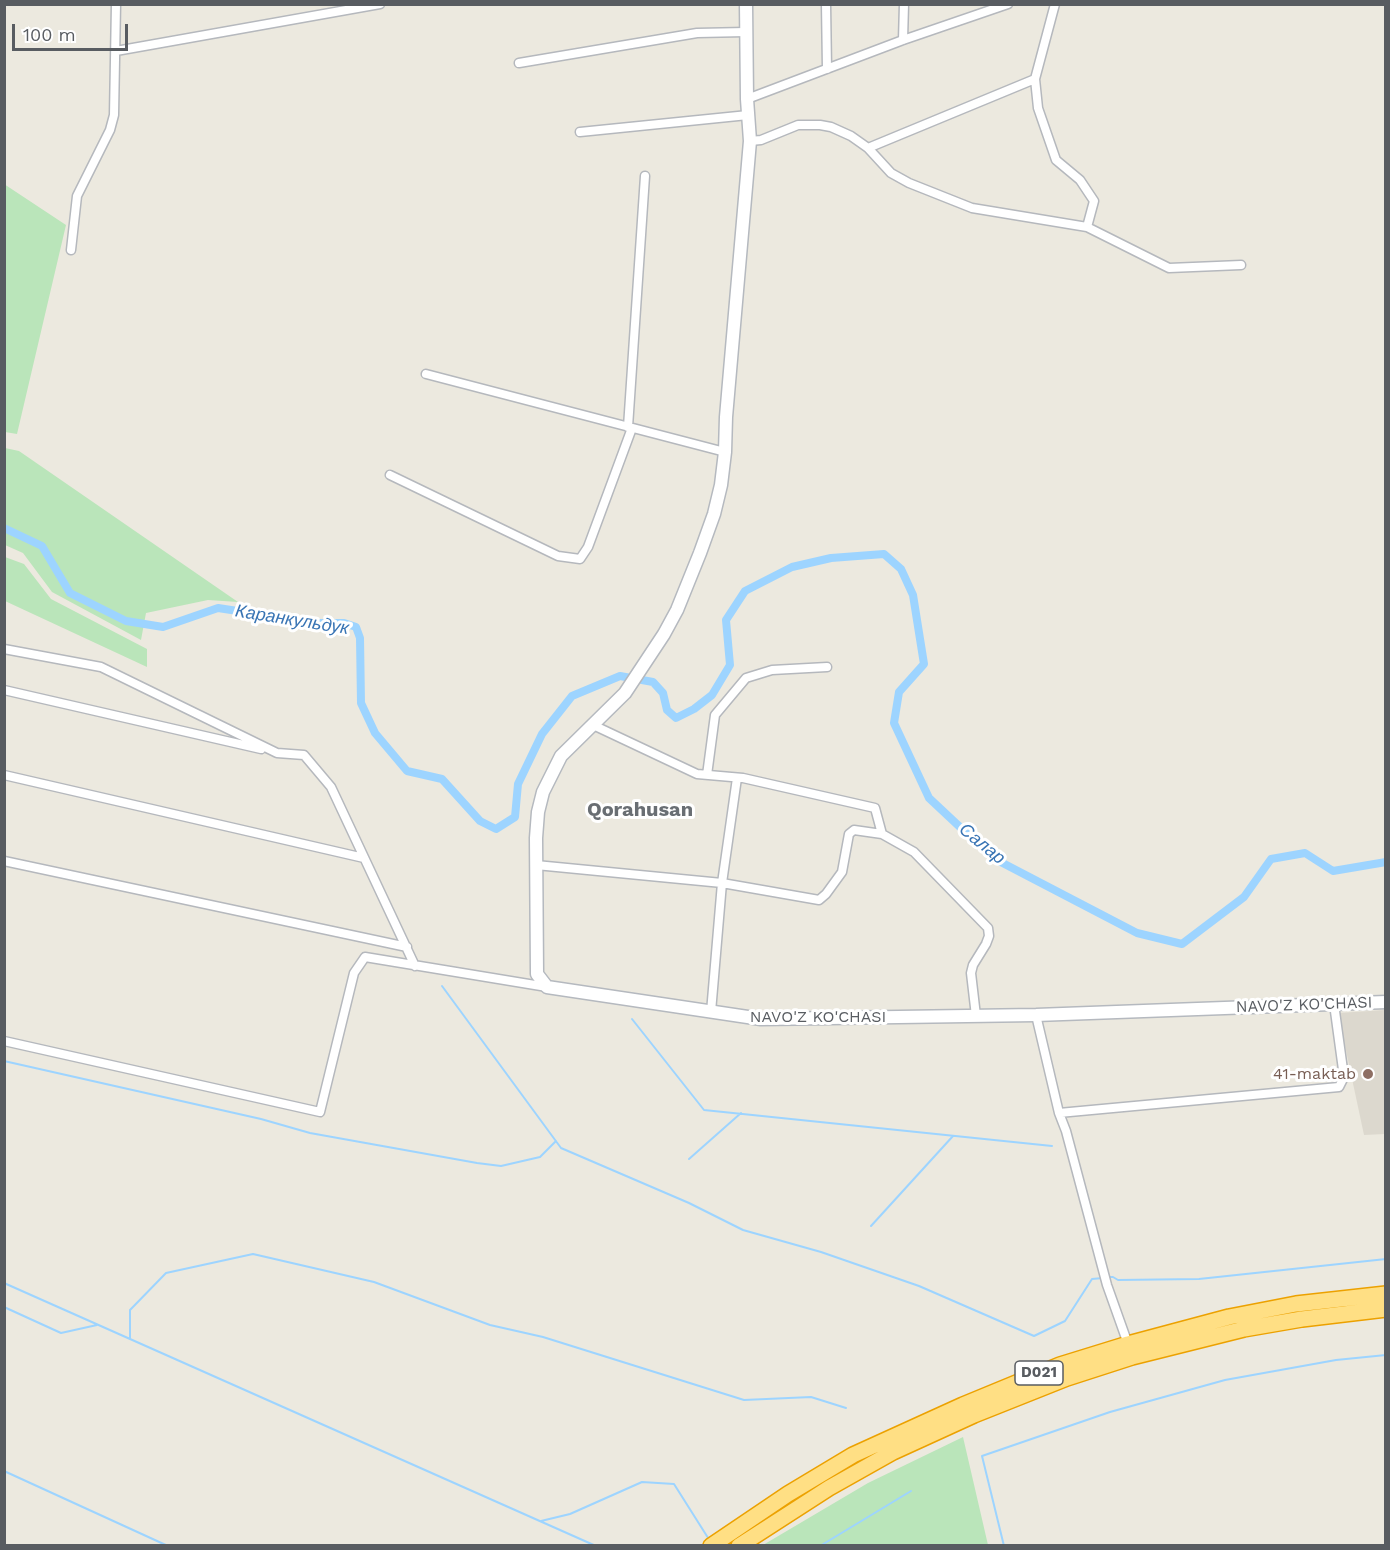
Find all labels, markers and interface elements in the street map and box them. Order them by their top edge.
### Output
scale bar [15,12,130,50]
text: 100 m [23,24,76,45]
water label: Каранкульдук [234,600,350,640]
district label: Qorahusan [587,798,693,822]
water label: Салар [955,819,1009,869]
street label: NAVO'Z KO'CHASI [1235,993,1373,1017]
street label: NAVO'Z KO'CHASI [750,1007,886,1027]
place label: 41-maktab [1273,1064,1356,1084]
marker: 41-maktab [1361,1067,1375,1081]
road number: D021 [1015,1361,1063,1385]

